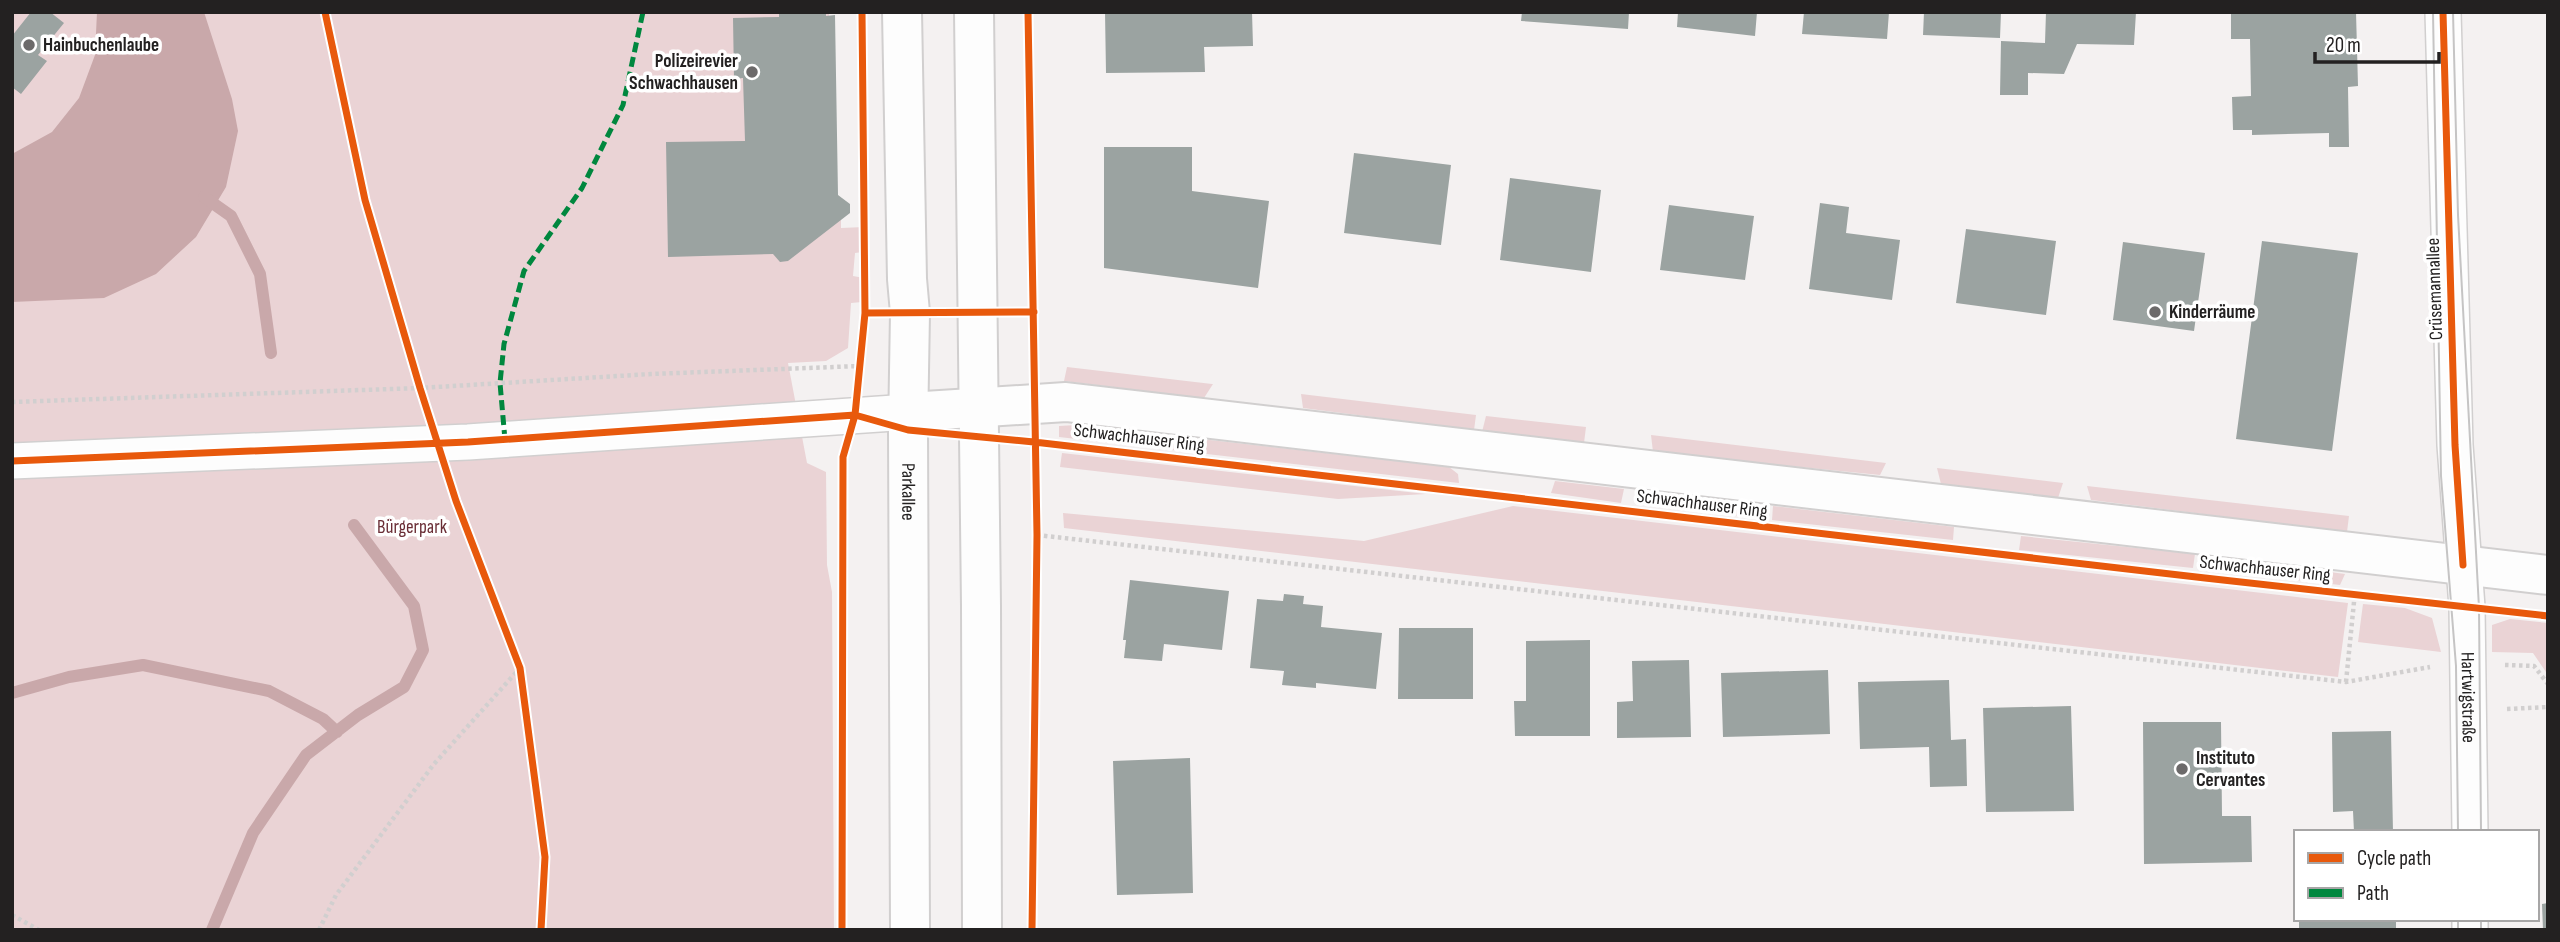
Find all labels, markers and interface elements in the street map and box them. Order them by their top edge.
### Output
scale bar [2315,21,2439,65]
text: 20 m [2326,33,2361,58]
place label: Hainbuchenlaube [43,34,159,57]
marker: Hainbuchenlaube [21,37,37,53]
place label: Polizeirevier Schwachhausen [629,50,738,95]
marker: Polizeirevier Schwachhausen [744,64,760,80]
street label: Crüsemannallee [2422,237,2448,341]
place label: Kinderräume [2169,301,2255,324]
marker: Kinderräume [2147,304,2163,320]
street label: Schwachhauser Ring [1072,419,1206,457]
street label: Parkallee [897,463,920,521]
street label: Schwachhauser Ring [1635,485,1769,523]
park label: Bürgerpark [377,516,448,539]
street label: Schwachhauser Ring [2198,551,2332,587]
street label: Hartwigstraße [2456,652,2480,743]
place label: Instituto Cervantes [2196,747,2265,792]
marker: Instituto Cervantes [2174,761,2190,777]
legend [2294,830,2539,921]
text: Cycle path [2357,846,2431,871]
text: Path [2357,881,2389,906]

